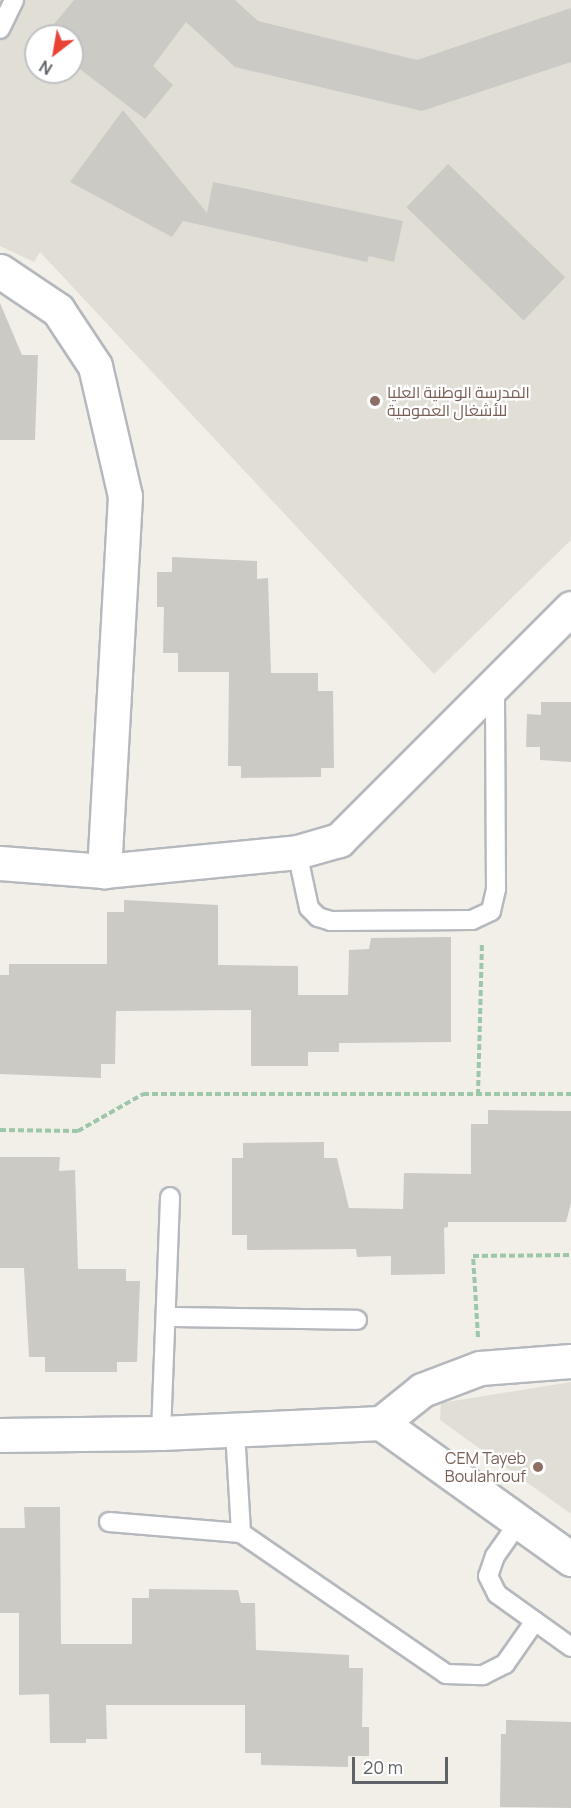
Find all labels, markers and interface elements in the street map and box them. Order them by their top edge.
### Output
north arrow [24,24,84,84]
text: N [35,55,56,80]
place label: المدرسة الوطنية العليا للأشغال العمومية [387,382,530,420]
marker: المدرسة الوطنية العليا للأشغال العمومية [368,394,382,408]
place label: CEM Tayeb Boulahrouf [445,1448,526,1486]
marker: CEM Tayeb Boulahrouf [531,1460,545,1474]
scale bar [355,1745,451,1783]
text: 20 m [363,1755,403,1779]

